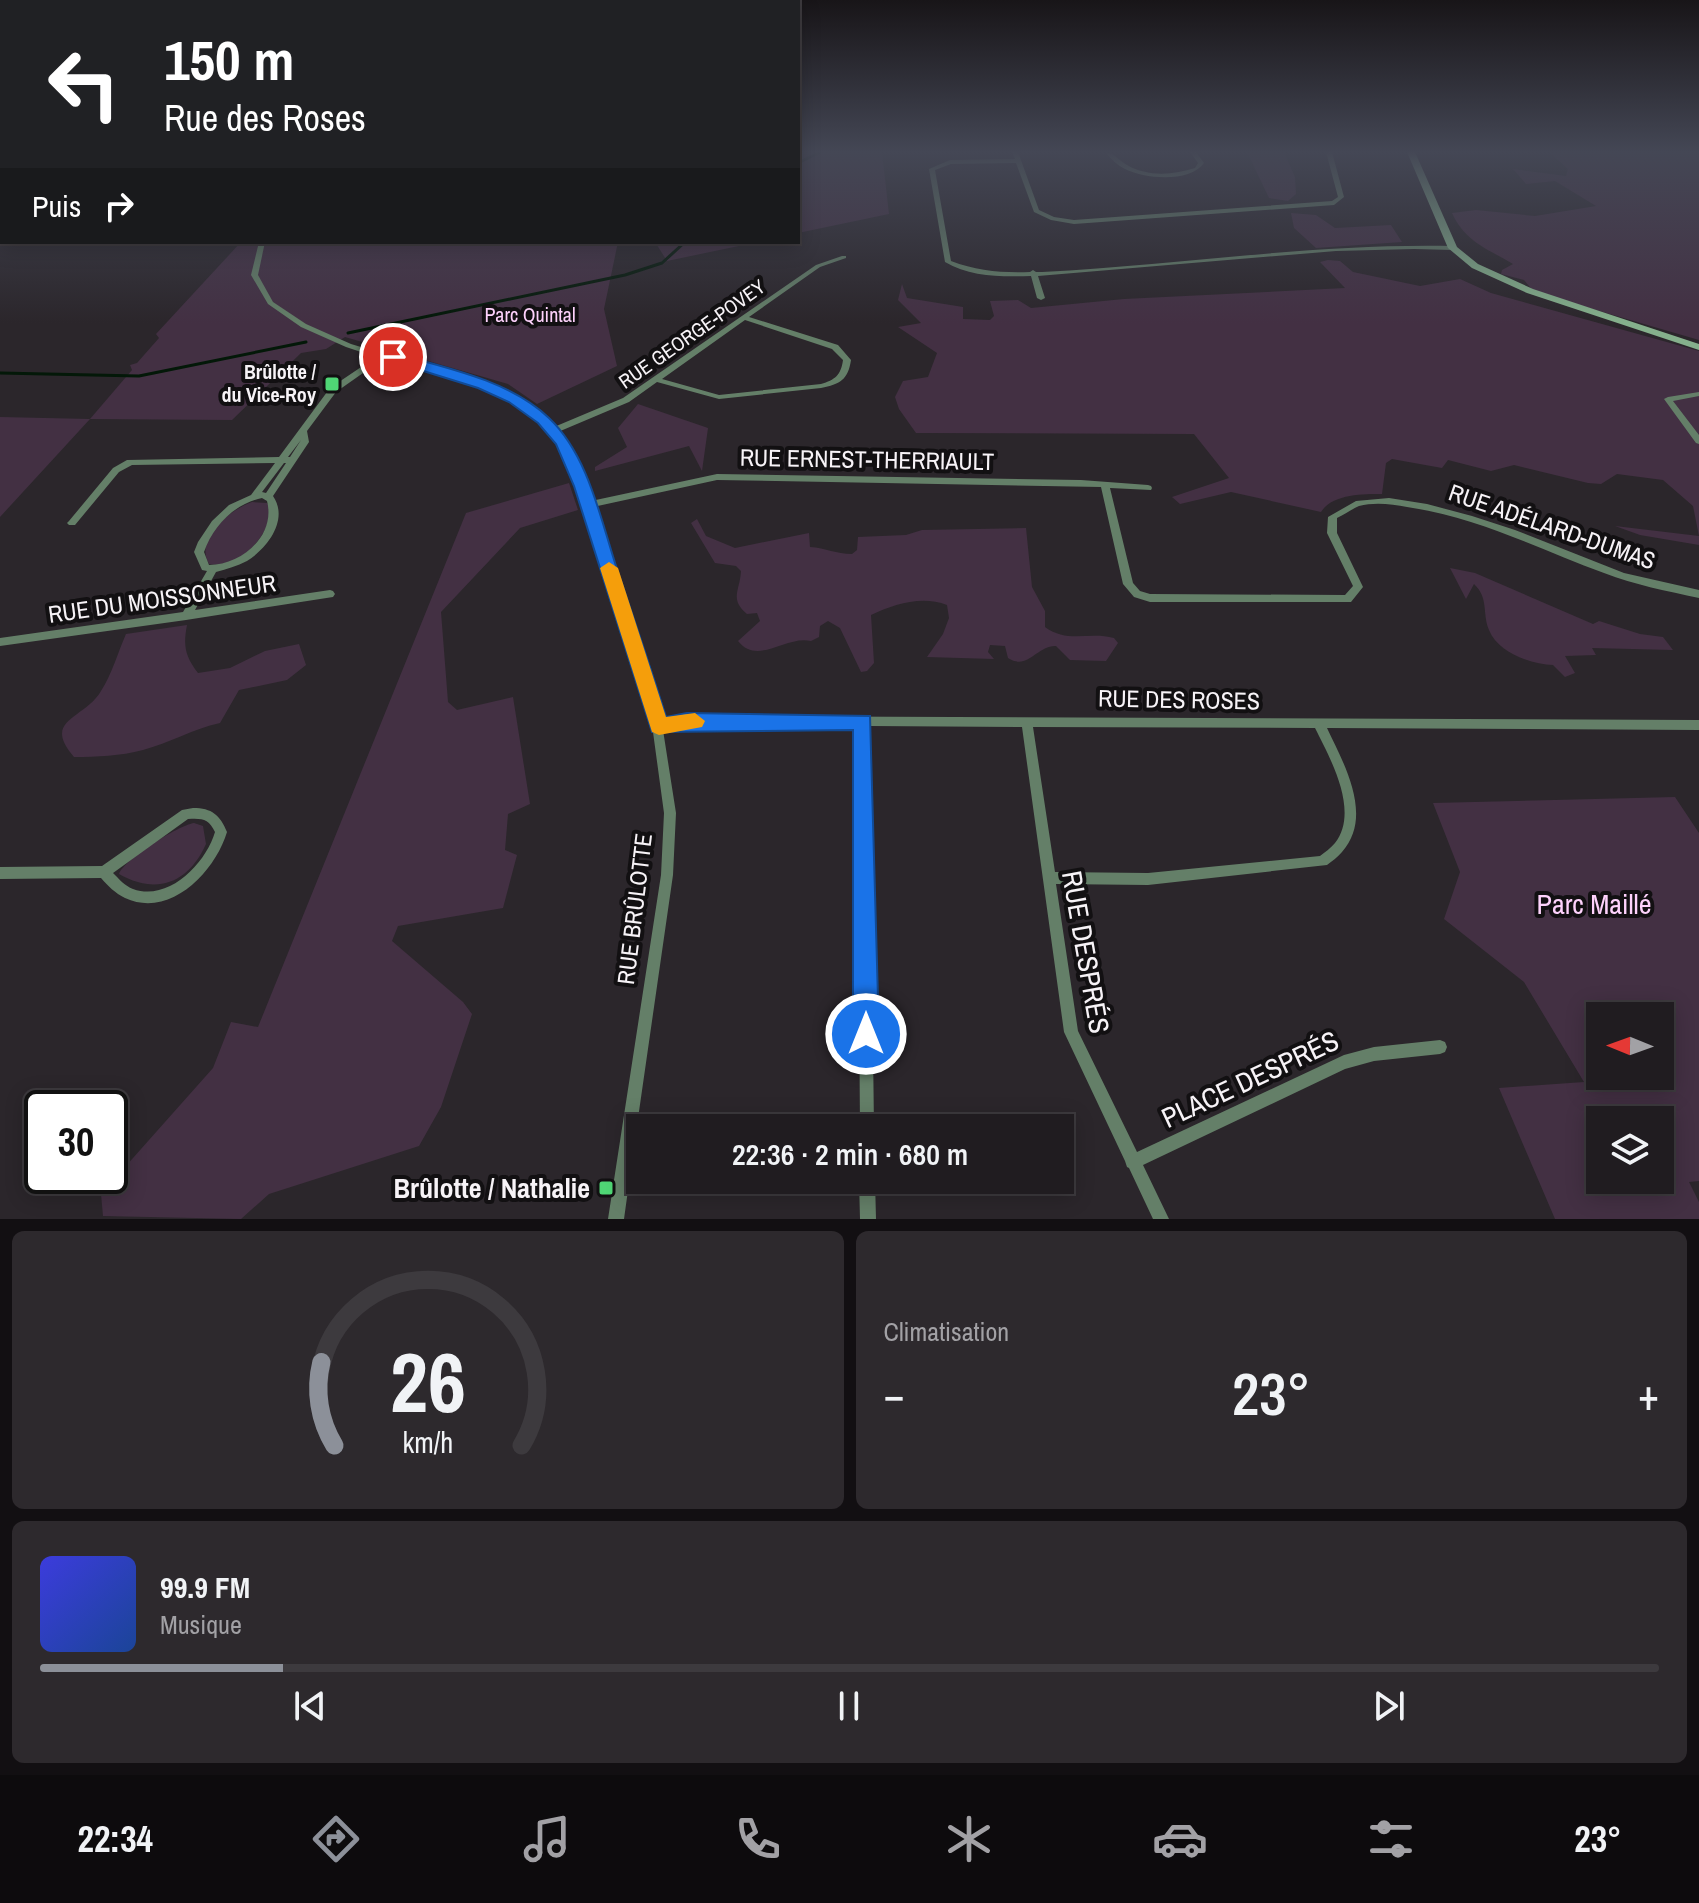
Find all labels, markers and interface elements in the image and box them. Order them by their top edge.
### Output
text: 150 m [164,22,294,97]
icon: left [32,32,136,136]
text: Rue des Roses [164,94,366,142]
icon: right [97,184,141,228]
text: Puis [32,186,81,226]
street label: RUE GEORGE-POVEY [613,273,770,394]
park label: Parc Quintal [484,301,576,328]
pin [359,323,427,391]
icon: arrive [371,335,415,379]
place label: Brûlotte / du Vice-Roy [222,358,317,408]
marker: Brûlotte / du Vice-Roy [323,375,341,393]
street label: RUE ERNEST-THERRIAULT [740,441,994,477]
street label: RUE ADÉLARD-DUMAS [1445,476,1660,576]
street label: RUE DU MOISSONNEUR [46,566,278,630]
street label: RUE DES ROSES [1098,682,1260,716]
street label: RUE BRÛLOTTE [609,831,659,986]
street label: RUE DESPRÉS [1053,868,1119,1036]
park label: Parc Maillé [1537,885,1651,923]
position arrow [824,992,908,1076]
north arrow [1586,1002,1674,1090]
map controls [1586,1002,1674,1194]
street label: PLACE DESPRÉS [1155,1021,1345,1137]
speed limit sign: 30 [24,1090,128,1194]
button: layers [1586,1106,1674,1194]
text: 22:36 · 2 min · 680 m [732,1134,968,1174]
place label: Brûlotte / Nathalie [394,1169,590,1207]
marker: Brûlotte / Nathalie [597,1179,615,1197]
text: Climatisation [884,1314,1009,1349]
text: 26 [390,1326,466,1438]
text: 23° [1232,1353,1311,1434]
text: − [884,1364,905,1424]
text: + [1638,1364,1659,1424]
text: km/h [402,1423,453,1462]
text: 99.9 FM [160,1567,250,1607]
text: Musique [160,1607,242,1642]
icon: previous [288,1684,332,1728]
icon: pause [827,1684,871,1728]
icon: next [1367,1684,1411,1728]
icon: directions [308,1811,364,1867]
icon: music [519,1811,575,1867]
icon: phone [730,1811,786,1867]
icon: climate [941,1811,997,1867]
icon: car [1152,1811,1208,1867]
icon: filters [1363,1811,1419,1867]
text: 22:34 [78,1815,153,1863]
text: 23° [1574,1815,1621,1863]

